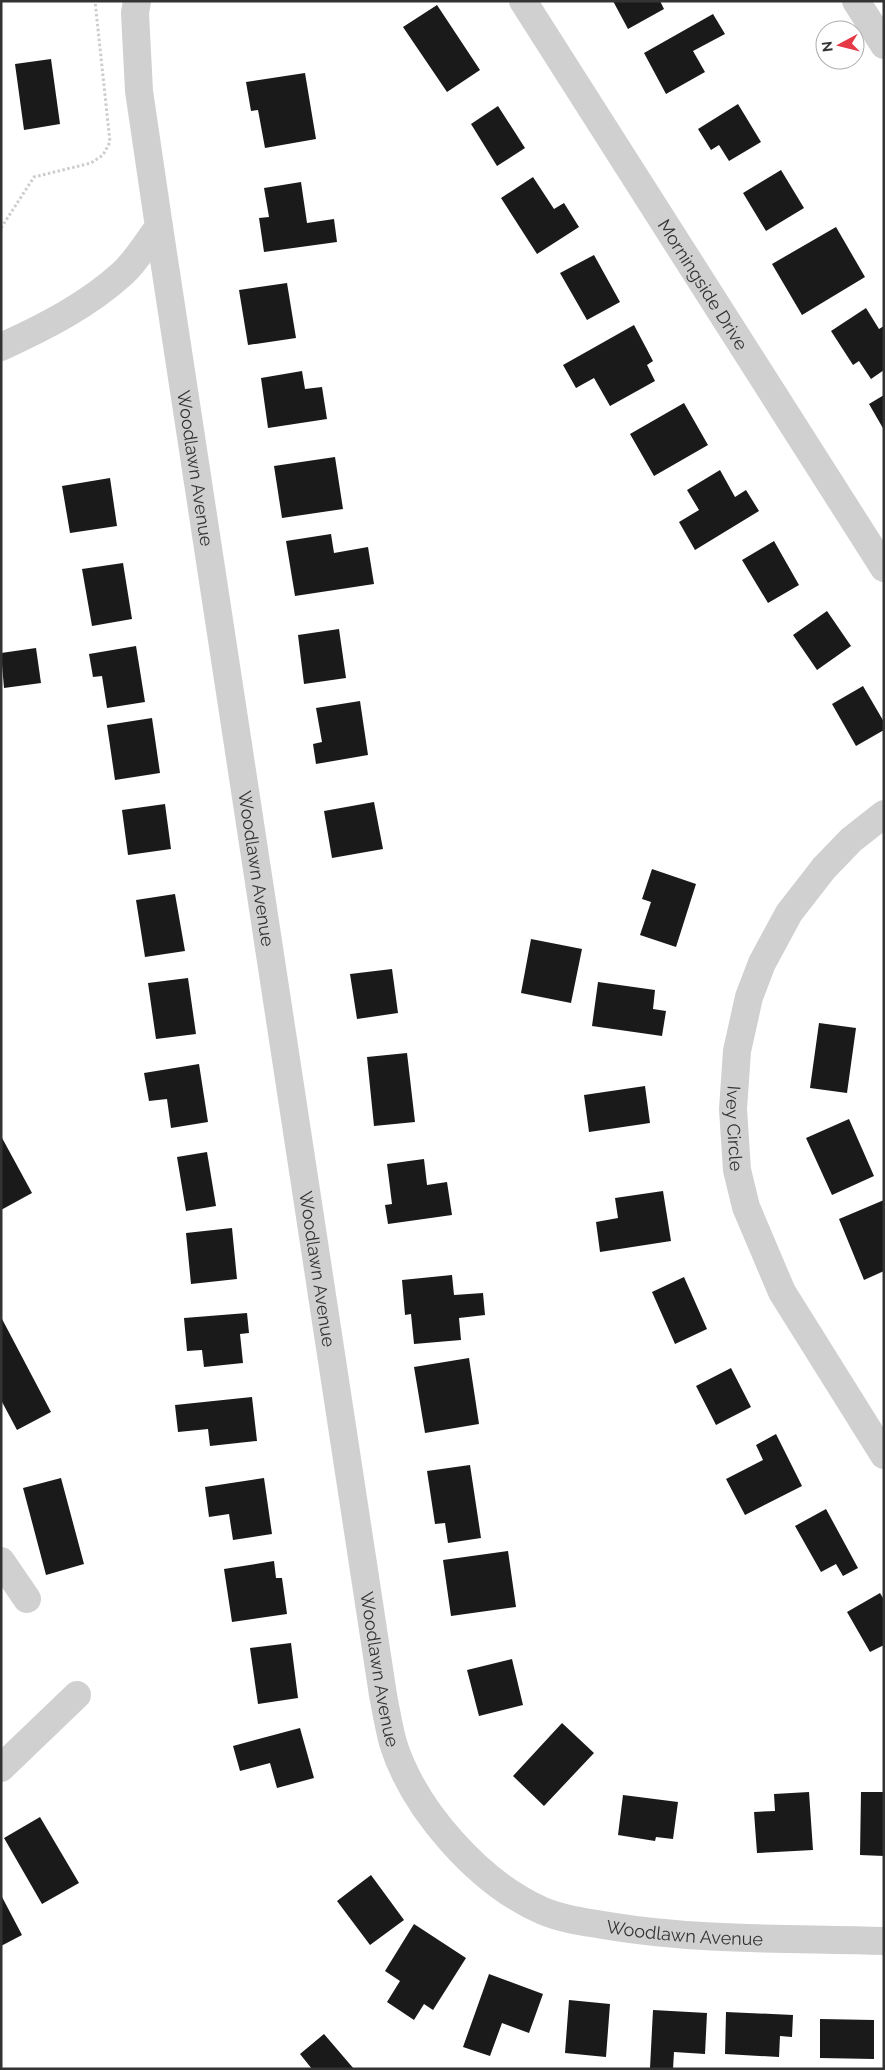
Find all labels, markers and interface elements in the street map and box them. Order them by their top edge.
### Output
north arrow [815,20,865,70]
text: N [819,40,836,53]
street label: Morningside Drive [654,215,753,354]
street label: Woodlawn Avenue [174,389,218,548]
street label: Woodlawn Avenue [235,789,279,948]
street label: Ivey Circle [722,1085,748,1172]
street label: Woodlawn Avenue [296,1190,340,1349]
street label: Woodlawn Avenue [357,1590,404,1750]
street label: Woodlawn Avenue [605,1915,764,1949]

